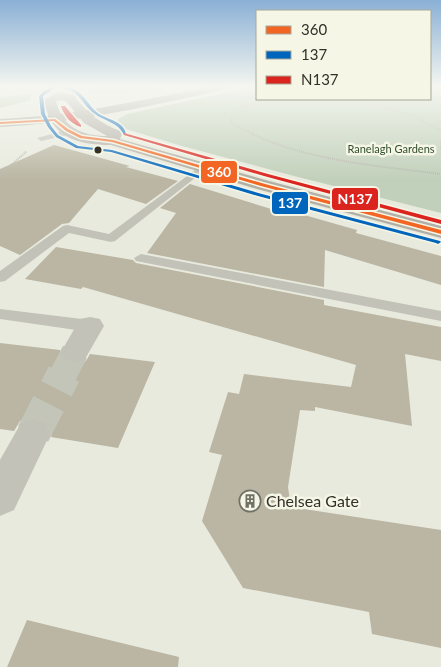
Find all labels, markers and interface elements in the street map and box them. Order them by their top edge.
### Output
legend [256,10,431,100]
text: 360 [301,20,327,38]
text: 137 [301,45,327,63]
text: N137 [301,70,339,88]
park label: Ranelagh Gardens [347,142,435,155]
unlabelled marker [93,145,103,155]
line badge: 360 [200,160,238,184]
text: 360 [207,163,231,180]
line badge: N137 [331,187,379,211]
text: N137 [337,190,373,207]
line badge: 137 [271,191,309,215]
text: 137 [278,194,302,211]
building icon: Chelsea Gate [238,489,262,513]
place label: Chelsea Gate [266,491,359,510]

